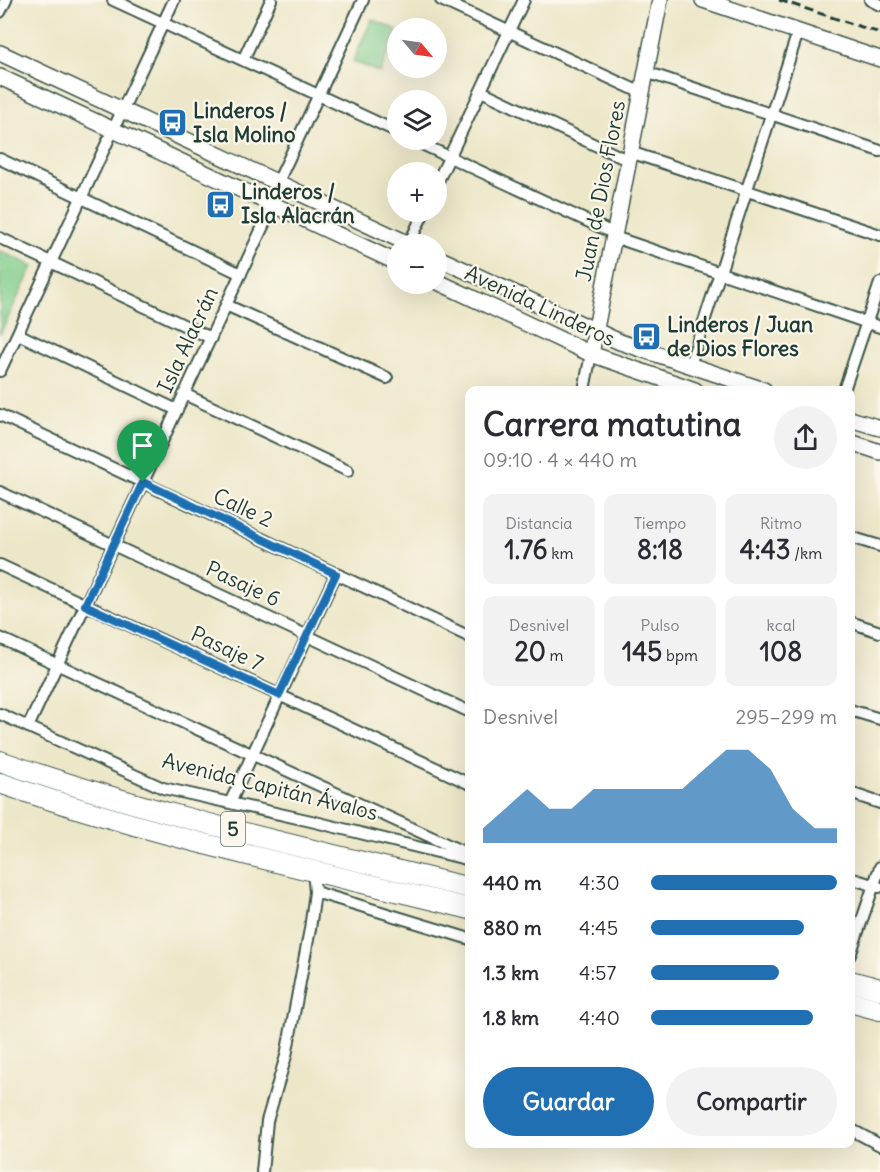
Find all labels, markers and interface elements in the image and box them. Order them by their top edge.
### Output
north arrow [387,18,447,78]
map controls [387,18,447,294]
button: layers [387,90,447,150]
place label: Linderos / Isla Molino [193,97,296,148]
street label: Juan de Dios Flores [570,98,631,284]
bus stop icon: Linderos / Isla Molino [156,107,188,139]
button: + [387,162,447,222]
place label: Linderos / Isla Alacrán [241,178,355,229]
bus stop icon: Linderos / Isla Alacrán [204,188,236,220]
button: − [387,234,447,294]
street label: Avenida Linderos [461,259,620,352]
street label: Isla Alacrán [151,283,224,397]
place label: Linderos / Juan de Dios Flores [667,311,813,362]
bus stop icon: Linderos / Juan de Dios Flores [630,321,662,353]
text: Carrera matutina [483,403,741,445]
button: share [774,406,837,469]
pin [117,420,168,482]
icon: arrive [126,429,159,462]
text: 09:10 · 4 × 440 m [483,447,637,472]
street label: Calle 2 [209,482,277,533]
text: Distancia [506,513,572,533]
text: Tiempo [634,513,686,533]
text: Ritmo [760,513,802,533]
text: 1.76 [504,533,548,566]
text: 8:18 [637,533,683,566]
text: 4:43 [740,533,790,566]
text: km [548,543,574,563]
text: /km [790,543,822,563]
street label: Pasaje 6 [202,555,285,612]
text: Desnivel [509,615,569,635]
text: Pulso [641,615,679,635]
text: kcal [767,615,795,635]
street label: Pasaje 7 [187,620,268,677]
text: 20 [514,635,546,668]
text: 145 [622,635,662,668]
text: 108 [760,635,802,668]
text: m [546,645,564,665]
text: bpm [662,645,698,665]
text: Desnivel [483,704,558,729]
text: 295–299 m [735,704,837,729]
street label: Avenida Capitán Ávalos [160,747,381,826]
road number: 5 [221,812,245,846]
text: 440 m [483,870,542,895]
text: 4:30 [579,870,620,895]
text: 880 m [483,915,542,940]
text: 4:45 [579,915,618,940]
text: 1.3 km [483,960,539,985]
text: 4:57 [579,960,616,985]
text: 1.8 km [483,1005,539,1030]
text: 4:40 [579,1005,620,1030]
button: Guardar [483,1067,654,1136]
button: Compartir [666,1067,837,1136]

